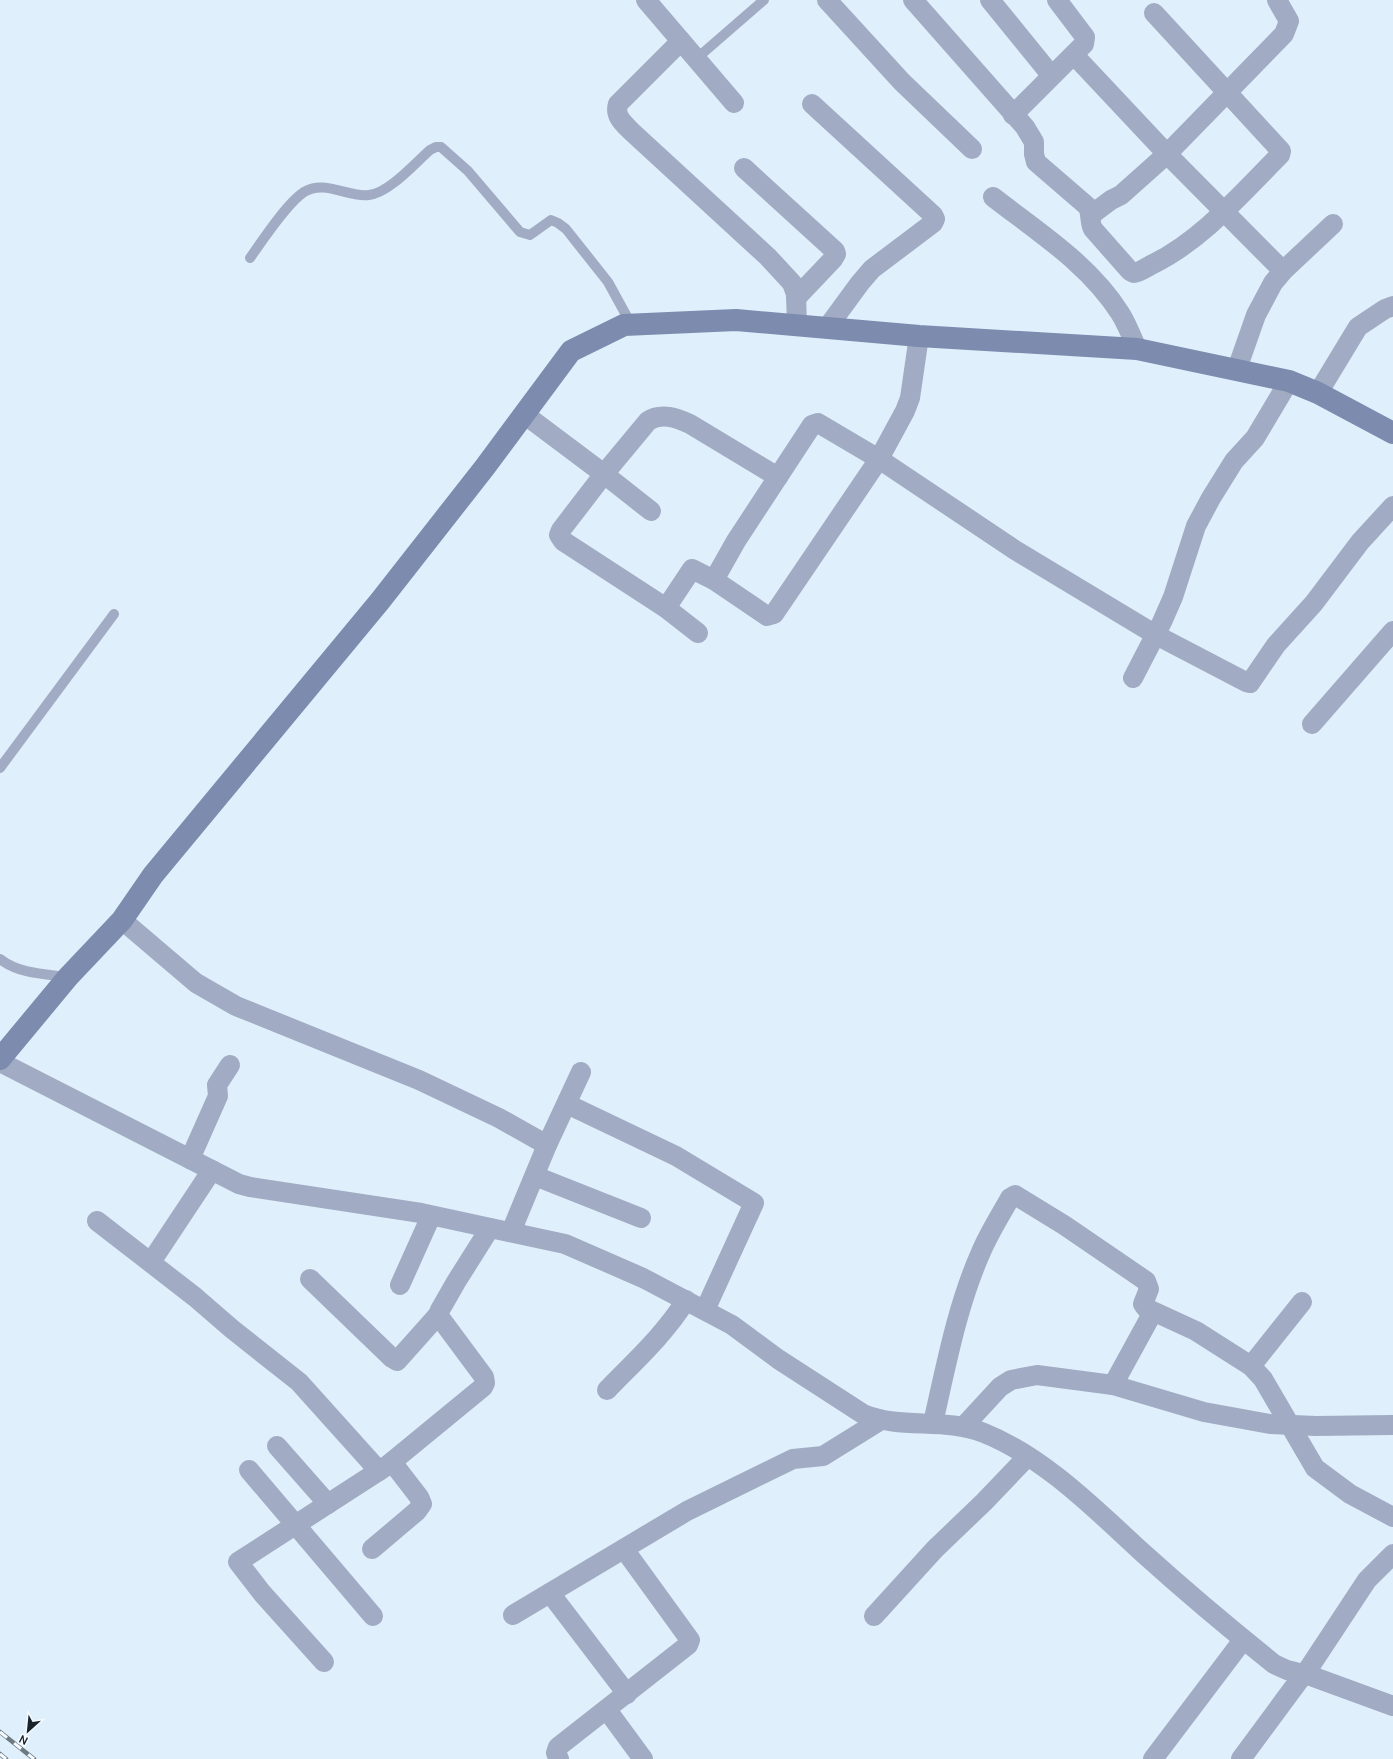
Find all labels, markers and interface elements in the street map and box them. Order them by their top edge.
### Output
north arrow [8,1711,48,1751]
text: N [16,1732,30,1749]

